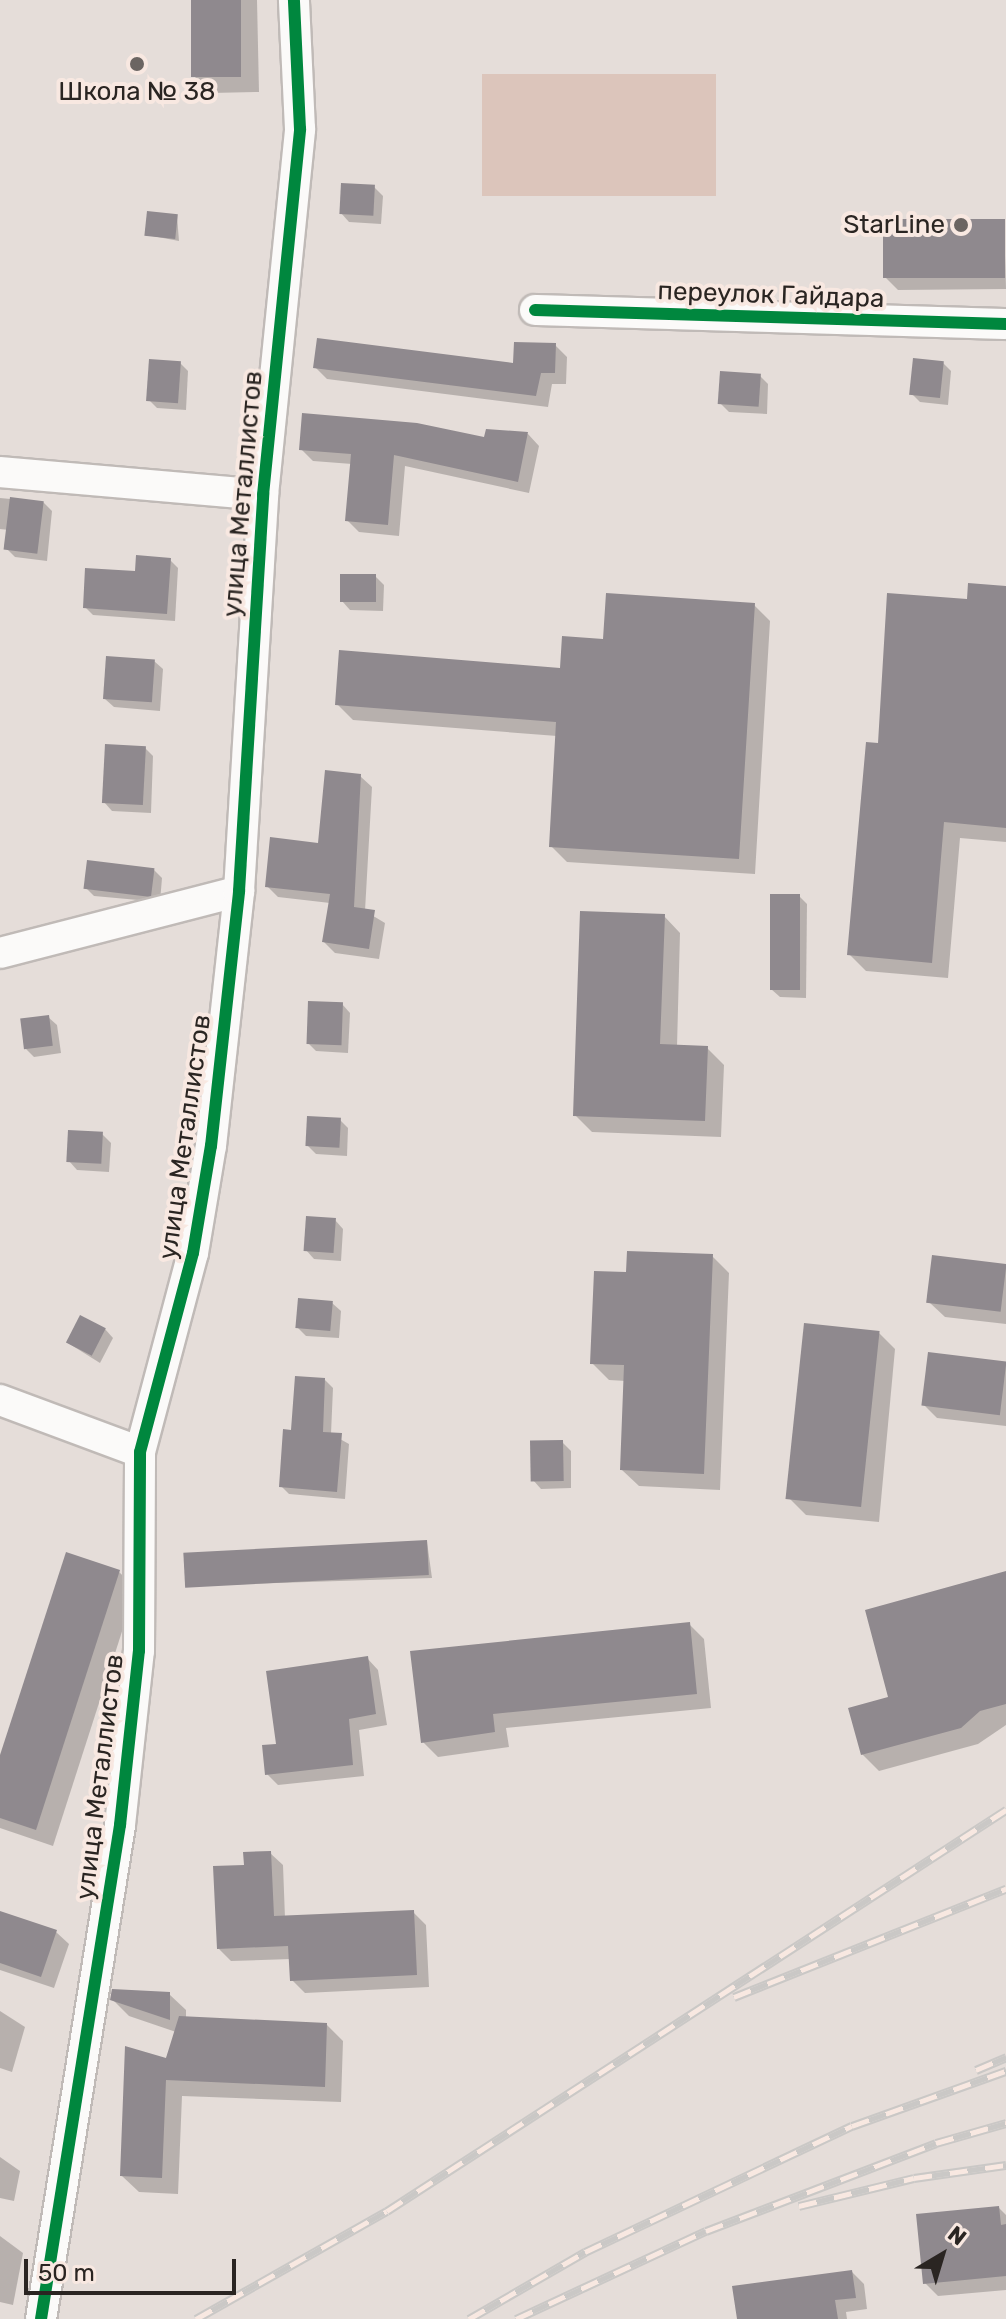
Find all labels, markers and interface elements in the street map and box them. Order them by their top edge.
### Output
marker: Школа № 38 [128,55,146,73]
place label: Школа № 38 [58,76,216,108]
place label: StarLine [843,209,945,241]
marker: StarLine [952,216,970,234]
street label: переулок Гайдара [657,275,885,315]
street label: улица Металлистов [217,370,269,618]
street label: улица Металлистов [152,1012,218,1262]
street label: улица Металлистов [69,1652,131,1902]
north arrow [902,2215,982,2295]
text: N [943,2220,972,2251]
scale bar [28,2243,240,2293]
text: 50 m [38,2259,95,2287]

